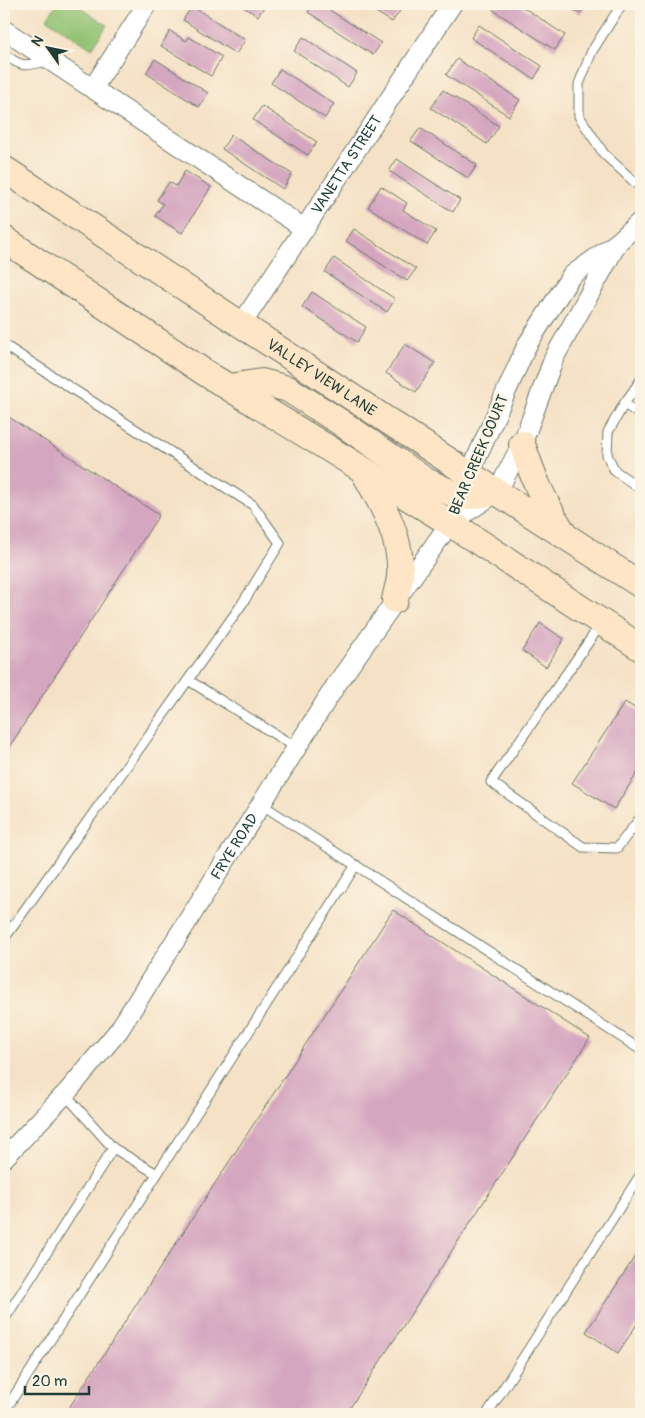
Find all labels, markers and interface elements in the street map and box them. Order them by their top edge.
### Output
north arrow [22,22,72,72]
text: N [28,33,47,50]
street label: VANETTA STREET [307,111,386,218]
street label: VALLEY VIEW LANE [263,334,380,420]
street label: BEAR CREEK COURT [445,392,513,518]
street label: FRYE ROAD [206,810,262,883]
scale bar [25,1363,89,1395]
text: 20 m [32,1372,67,1391]

